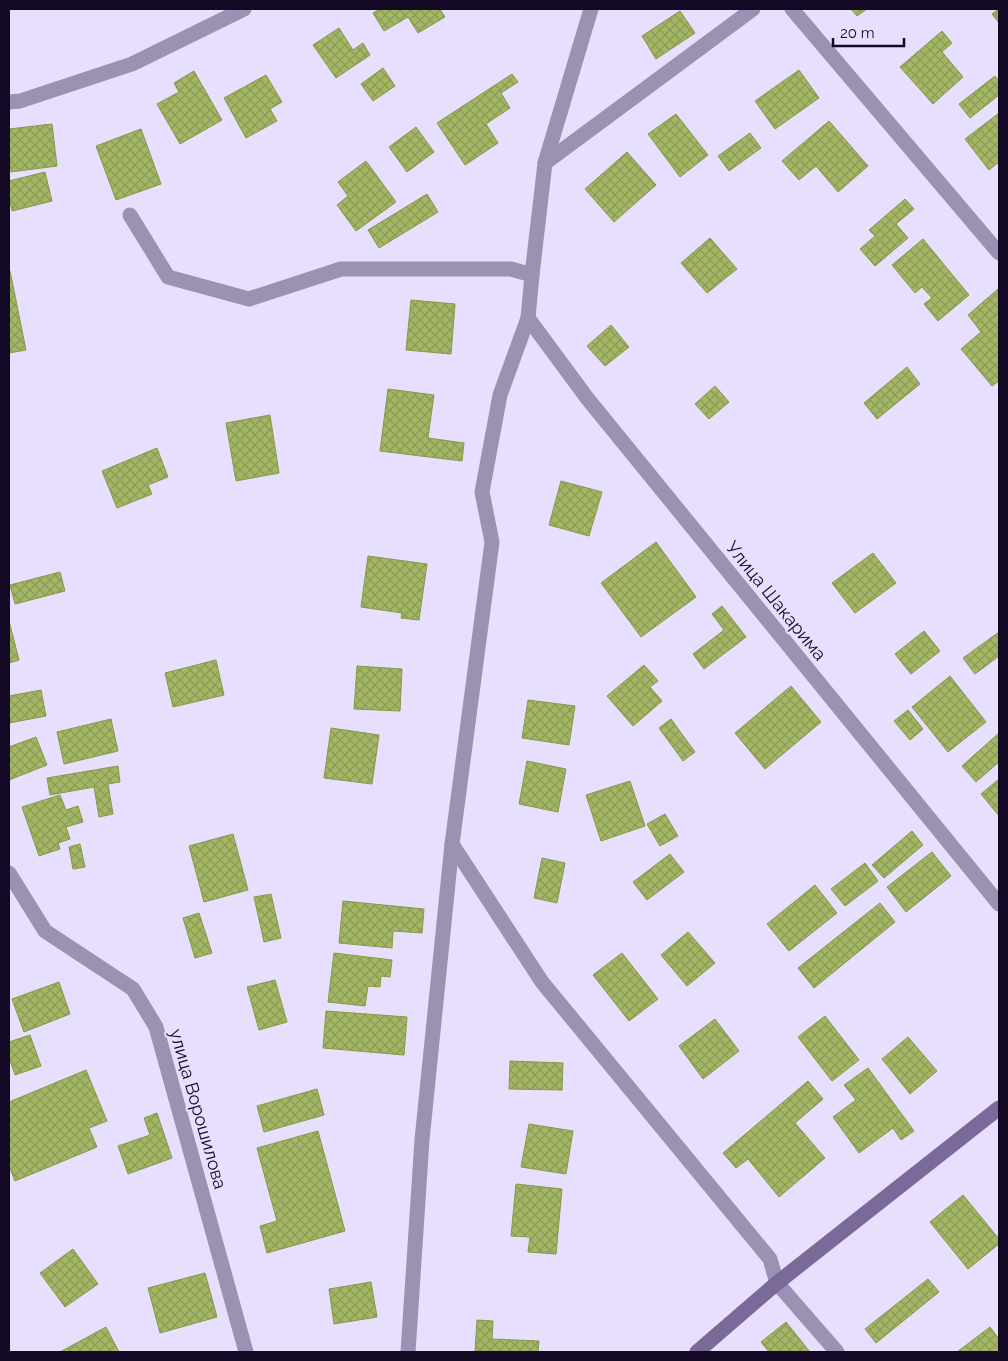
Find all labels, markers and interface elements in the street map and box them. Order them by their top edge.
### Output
scale bar [833,15,904,47]
text: 20 m [840,24,875,42]
street label: Улица Шакарима [722,537,831,664]
street label: улица Ворошилова [166,1026,231,1191]

